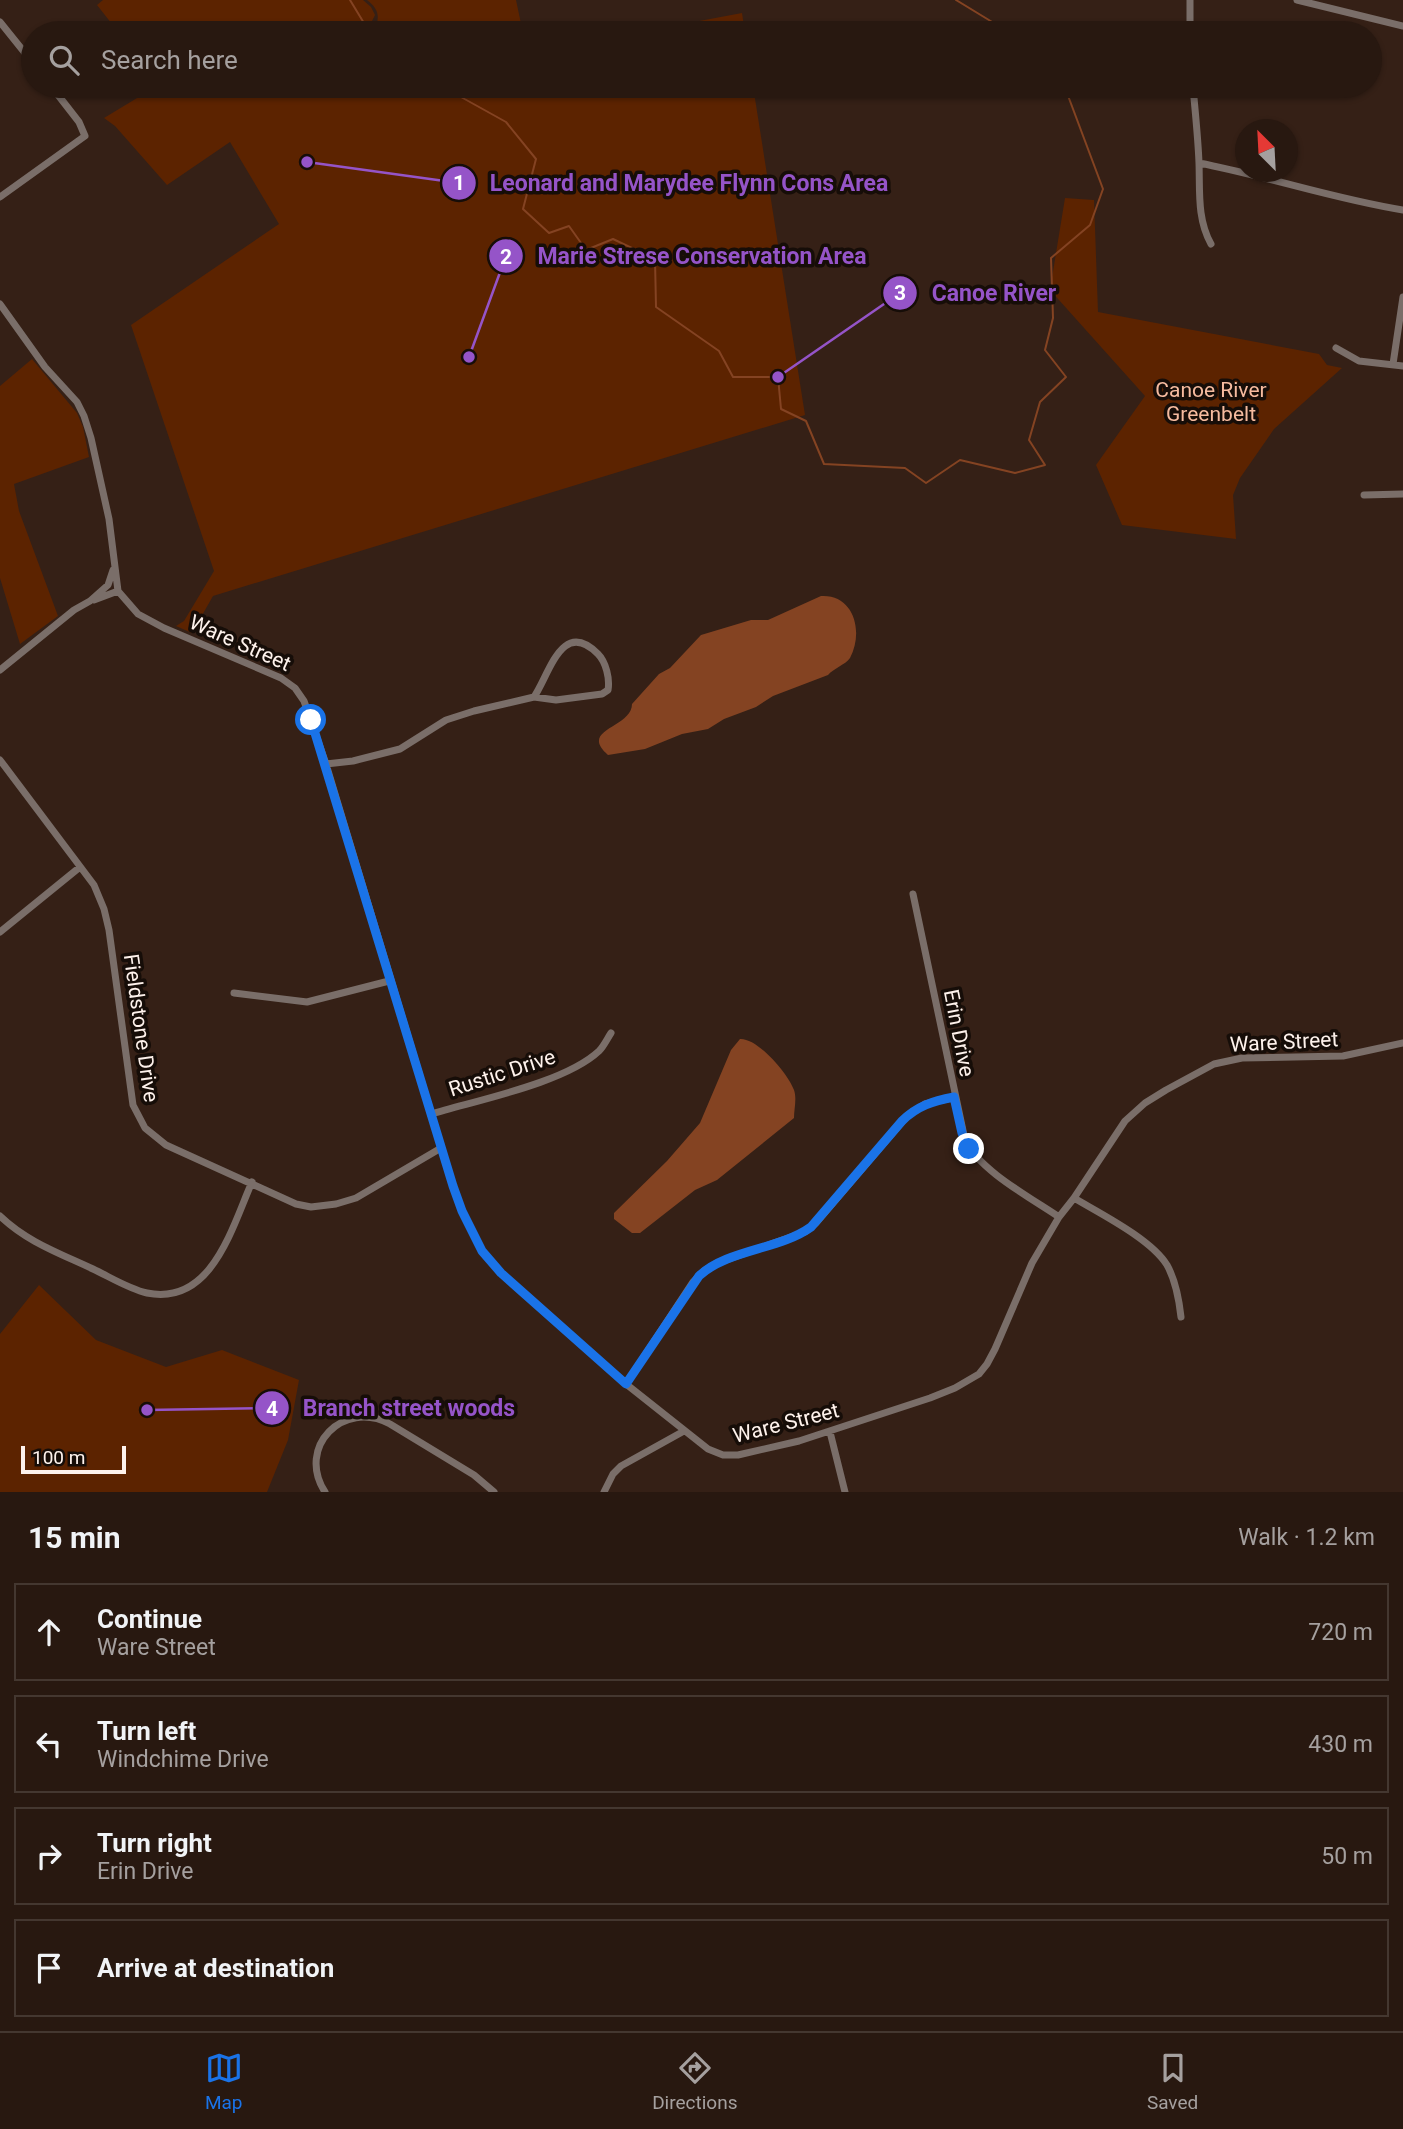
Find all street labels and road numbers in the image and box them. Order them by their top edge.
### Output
street label: Ware Street [186,610,295,676]
street label: Fieldstone Drive [119,952,163,1104]
street label: Erin Drive [939,987,979,1079]
street label: Ware Street [1229,1027,1339,1057]
street label: Rustic Drive [446,1044,558,1102]
street label: Ware Street [731,1398,842,1448]

